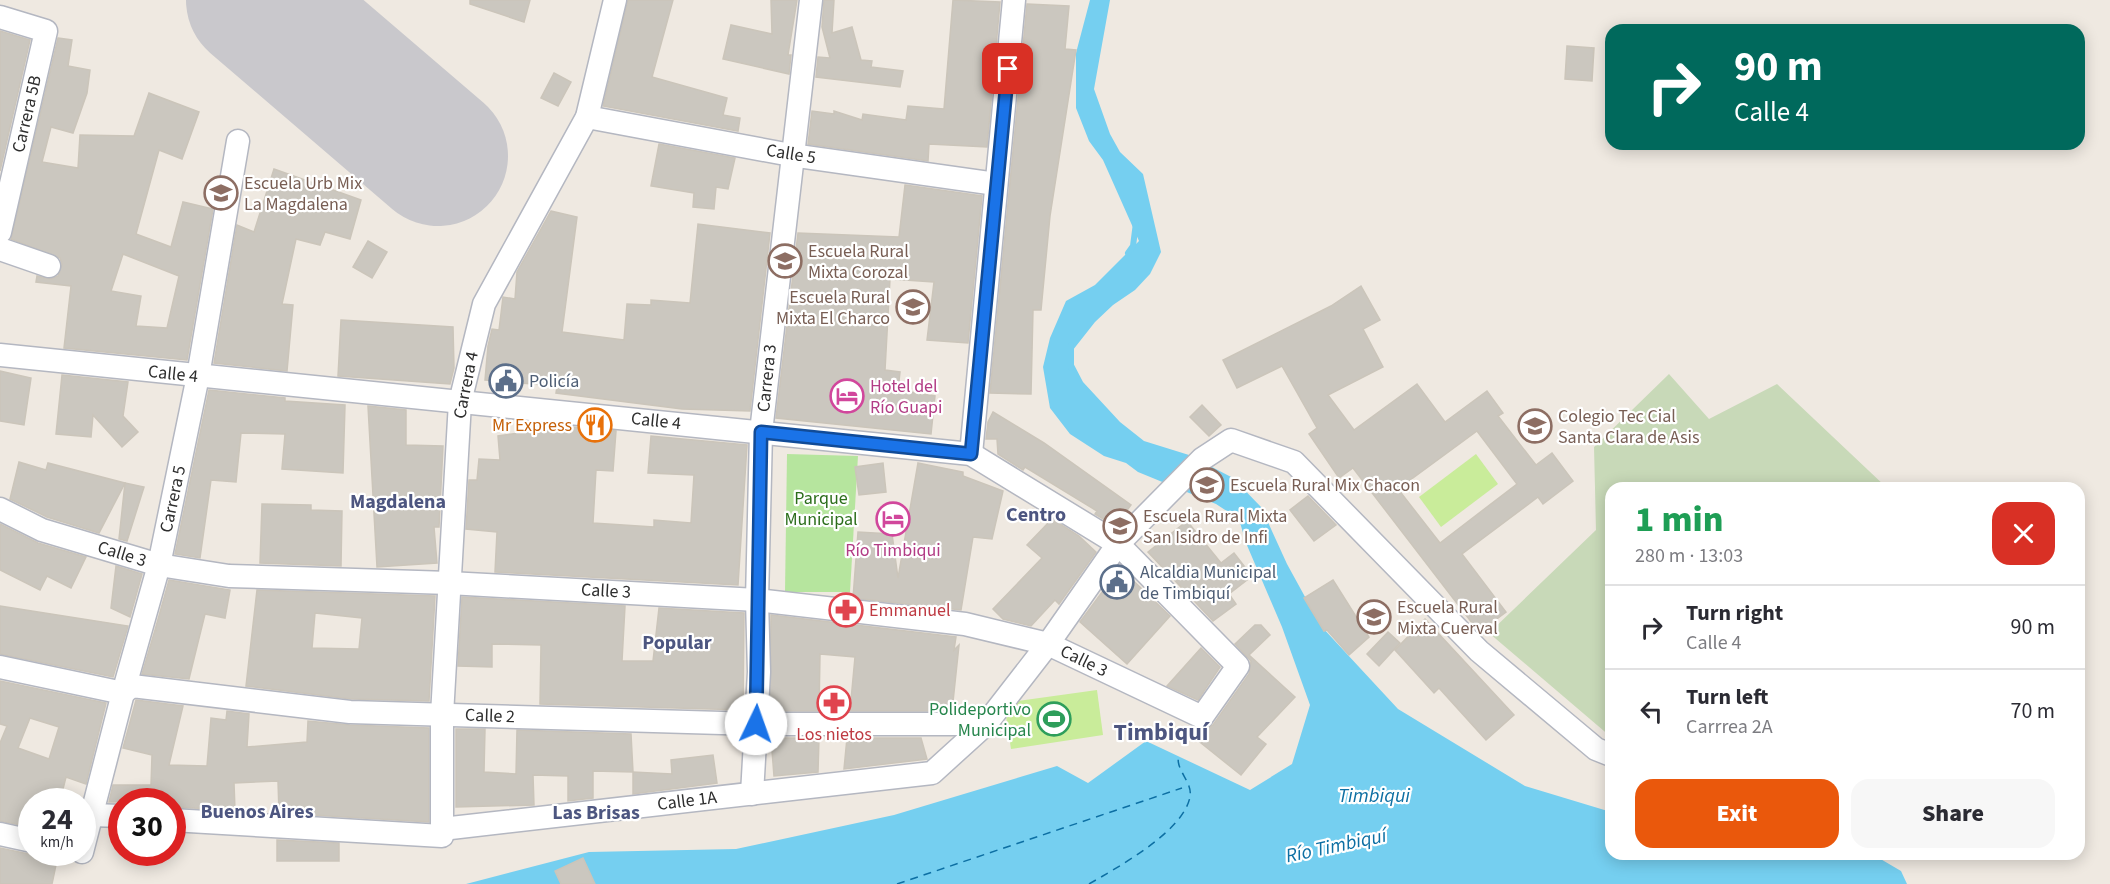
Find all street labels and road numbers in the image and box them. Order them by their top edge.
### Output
street label: Carrera 5B [6,73,48,155]
street label: Calle 5 [764,138,818,170]
street label: Carrera 3 [751,343,783,413]
street label: Carrera 4 [447,349,485,421]
street label: Calle 4 [147,359,199,389]
street label: Calle 4 [630,406,682,436]
street label: Carrera 5 [154,463,192,535]
street label: Calle 3 [94,535,150,573]
street label: Calle 3 [580,577,632,605]
street label: Calle 3 [1056,639,1112,683]
street label: Calle 2 [465,703,515,729]
street label: Calle 1A [656,785,718,817]

